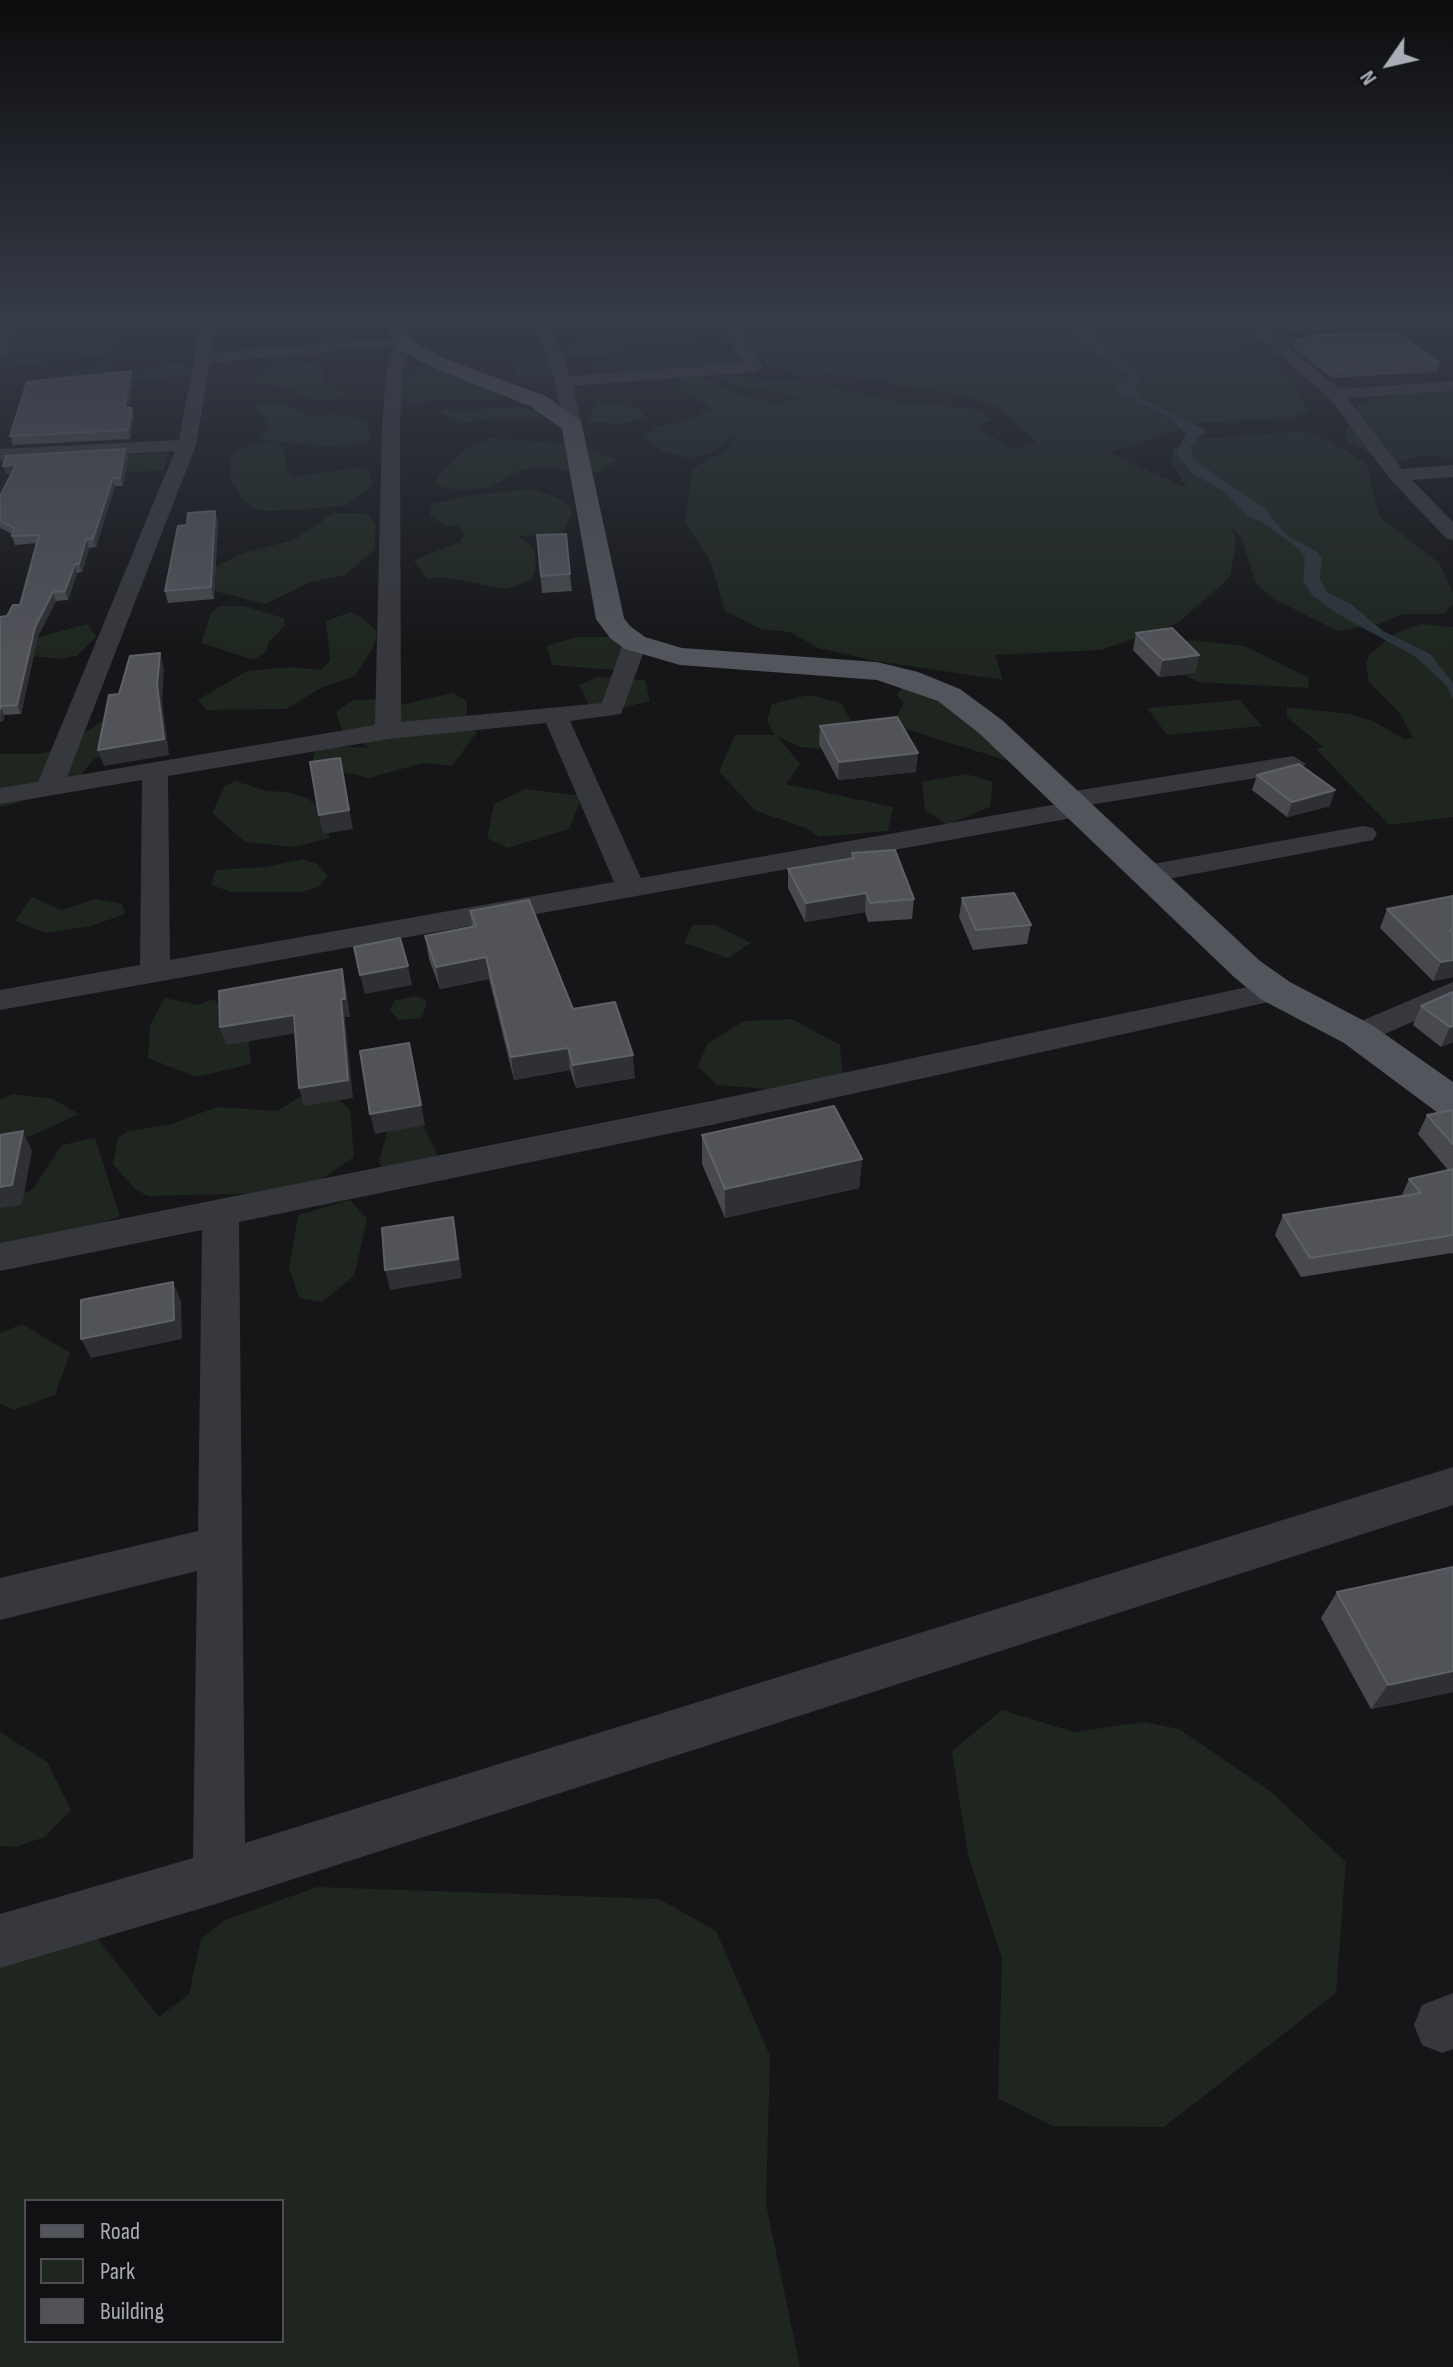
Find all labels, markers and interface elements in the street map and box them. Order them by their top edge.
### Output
north arrow [1349,24,1429,104]
text: N [1354,65,1383,90]
legend [24,2199,284,2343]
text: Road [100,2217,140,2246]
text: Park [100,2257,135,2286]
text: Building [100,2297,164,2326]

